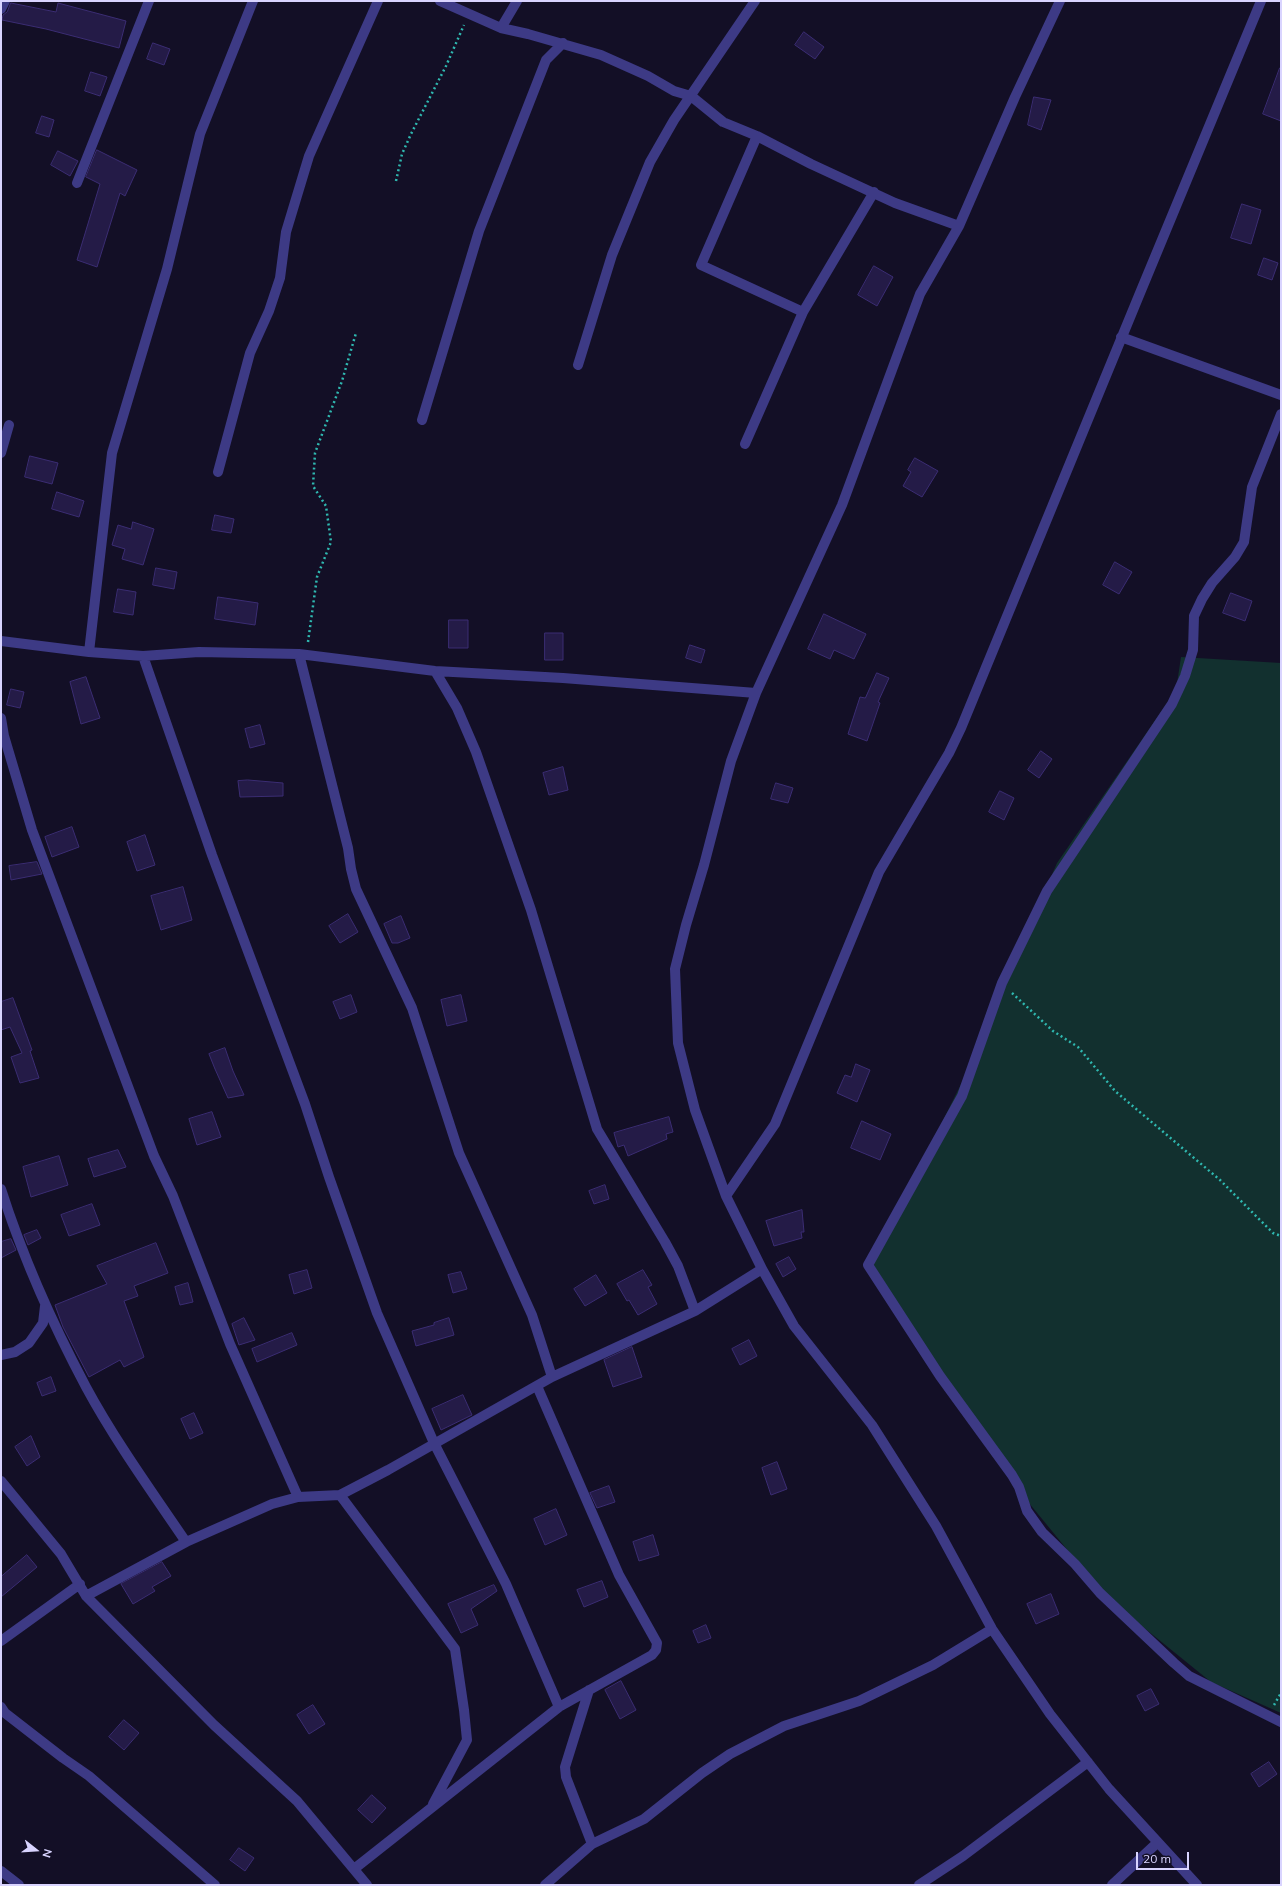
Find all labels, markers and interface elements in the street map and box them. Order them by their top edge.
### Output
north arrow [16,1830,56,1870]
scale bar [1138,1844,1191,1870]
text: N [40,1847,55,1860]
text: 20 m [1143,1851,1171,1866]

